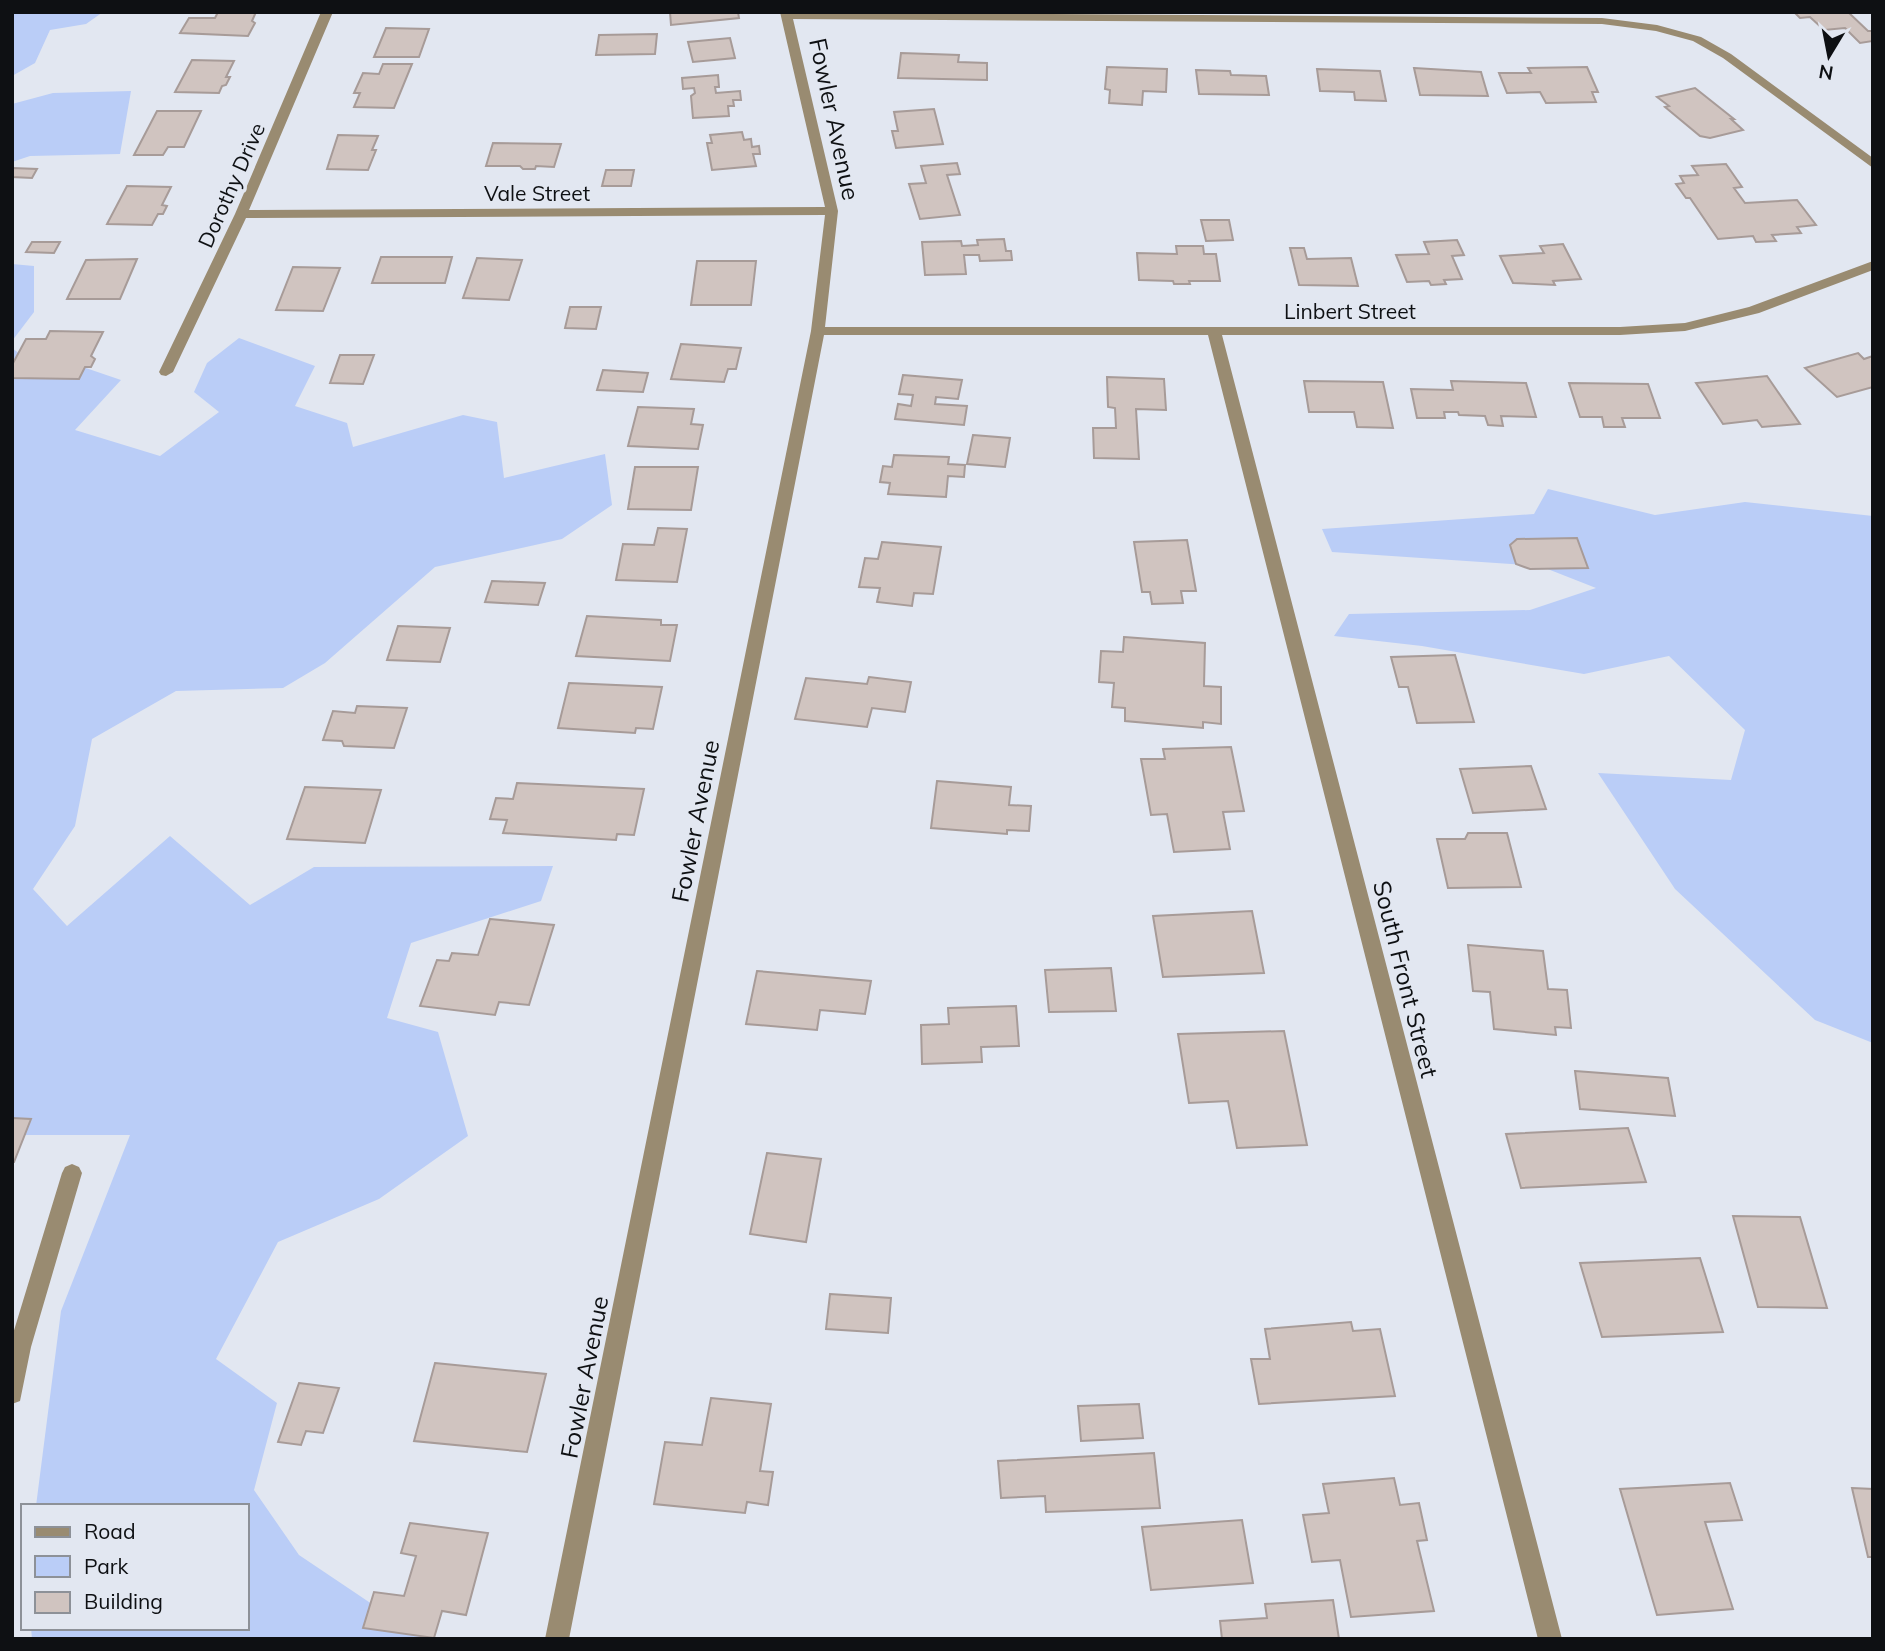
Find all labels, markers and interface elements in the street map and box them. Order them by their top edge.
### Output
north arrow [1794,21,1864,91]
street label: Fowler Avenue [803,35,867,203]
text: N [1817,60,1835,86]
street label: Dorothy Drive [192,119,270,251]
street label: Vale Street [484,180,590,206]
street label: Linbert Street [1284,298,1416,324]
street label: Fowler Avenue [665,737,725,905]
street label: South Front Street [1367,877,1445,1081]
street label: Fowler Avenue [554,1293,614,1461]
legend [21,1504,248,1630]
text: Road [84,1518,135,1544]
text: Park [84,1553,128,1579]
text: Building [84,1588,163,1614]

